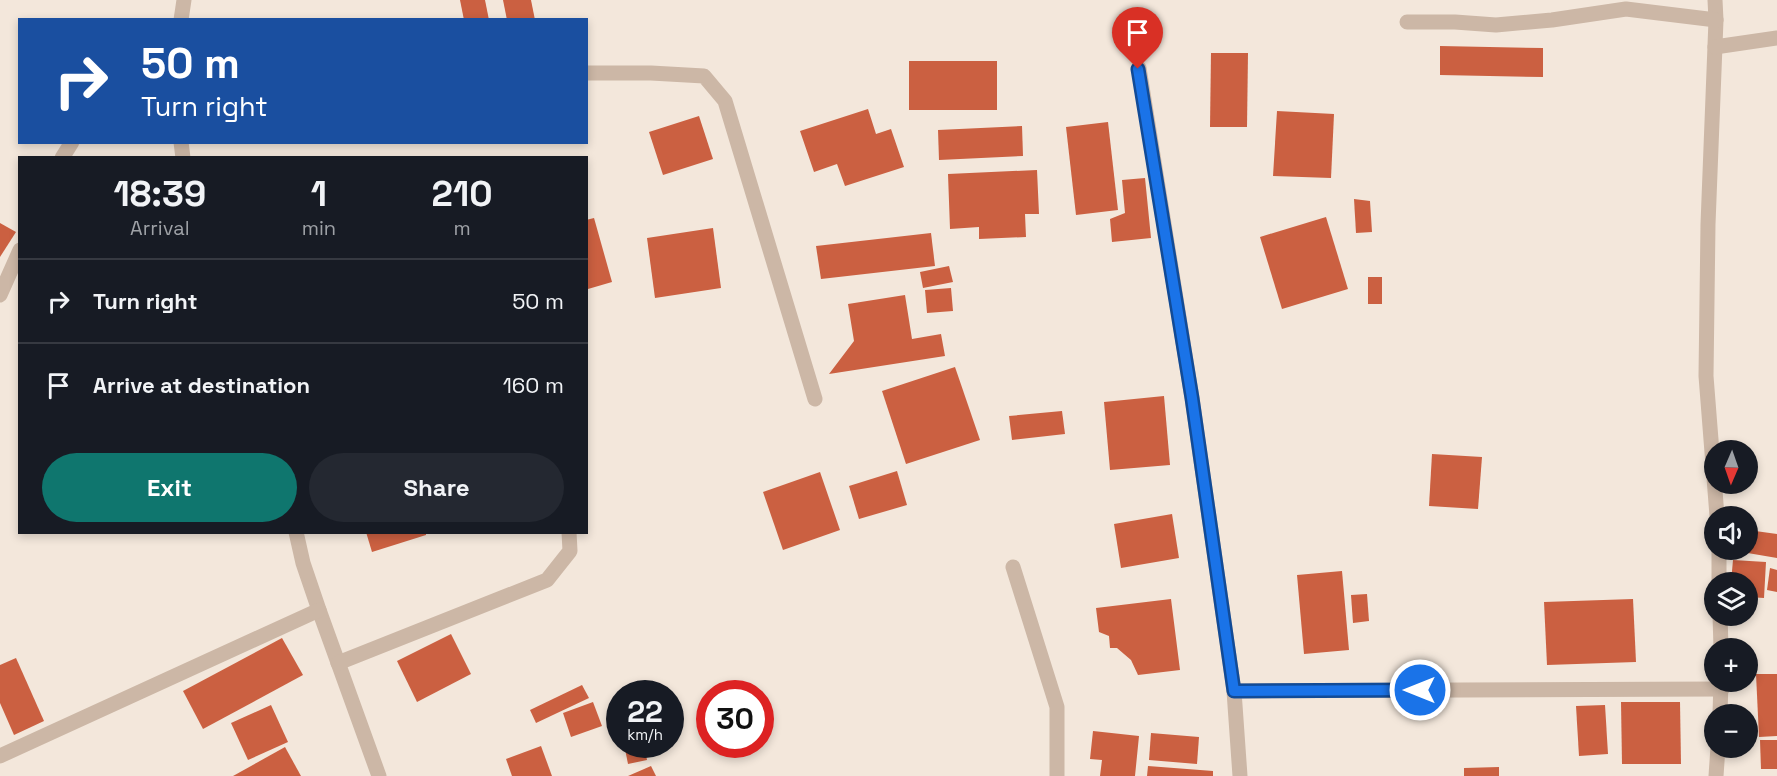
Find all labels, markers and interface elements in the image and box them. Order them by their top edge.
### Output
pin [1112,7,1163,69]
icon: arrive [1121,16,1154,49]
text: 50 m [141,37,240,90]
icon: right [42,42,120,120]
text: Turn right [141,89,268,124]
text: 18:39 [113,171,206,217]
text: 1 [311,171,327,217]
text: 210 [432,171,493,217]
text: Arrival [130,215,190,241]
text: min [302,215,336,241]
text: m [453,215,471,241]
icon: right [42,285,75,318]
text: Turn right [93,287,198,315]
text: 50 m [512,287,564,315]
icon: arrive [42,369,75,402]
text: Arrive at destination [93,371,310,399]
text: 160 m [503,371,564,399]
north arrow [1704,440,1758,494]
map controls [1704,440,1758,758]
button: Exit [42,453,297,522]
button: Share [309,453,564,522]
button: sound [1704,506,1758,560]
button: layers [1704,572,1758,626]
button: + [1704,638,1758,692]
position arrow [1388,658,1452,722]
speed limit sign: 30 [696,680,774,758]
text: 22 [627,692,663,731]
button: − [1704,704,1758,758]
text: km/h [627,725,663,744]

